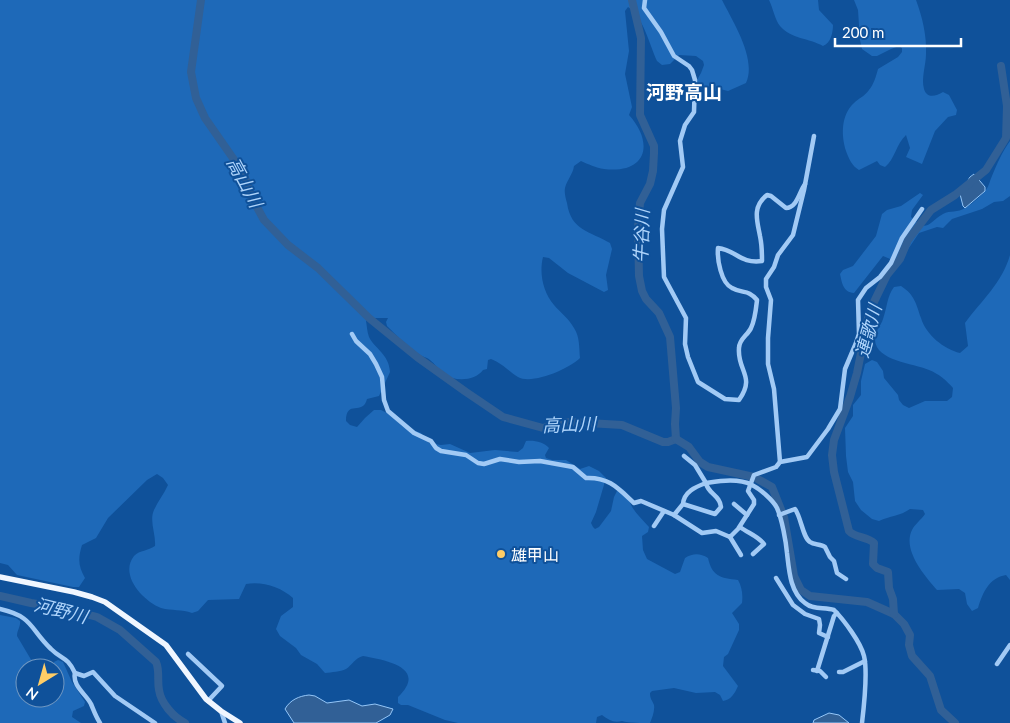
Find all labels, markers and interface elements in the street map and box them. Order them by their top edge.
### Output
scale bar [835,15,961,47]
text: 200 m [842,23,884,41]
district label: 河野高山 [646,80,722,103]
water label: 高山川 [223,153,268,213]
water label: 牛谷川 [629,207,653,263]
water label: 連歌川 [850,300,886,360]
water label: 高山川 [542,412,598,436]
place label: 雄甲山 [511,545,559,564]
marker: 雄甲山 [495,548,507,560]
water label: 河野川 [32,593,92,628]
north arrow [15,658,65,708]
text: N [22,684,41,704]

